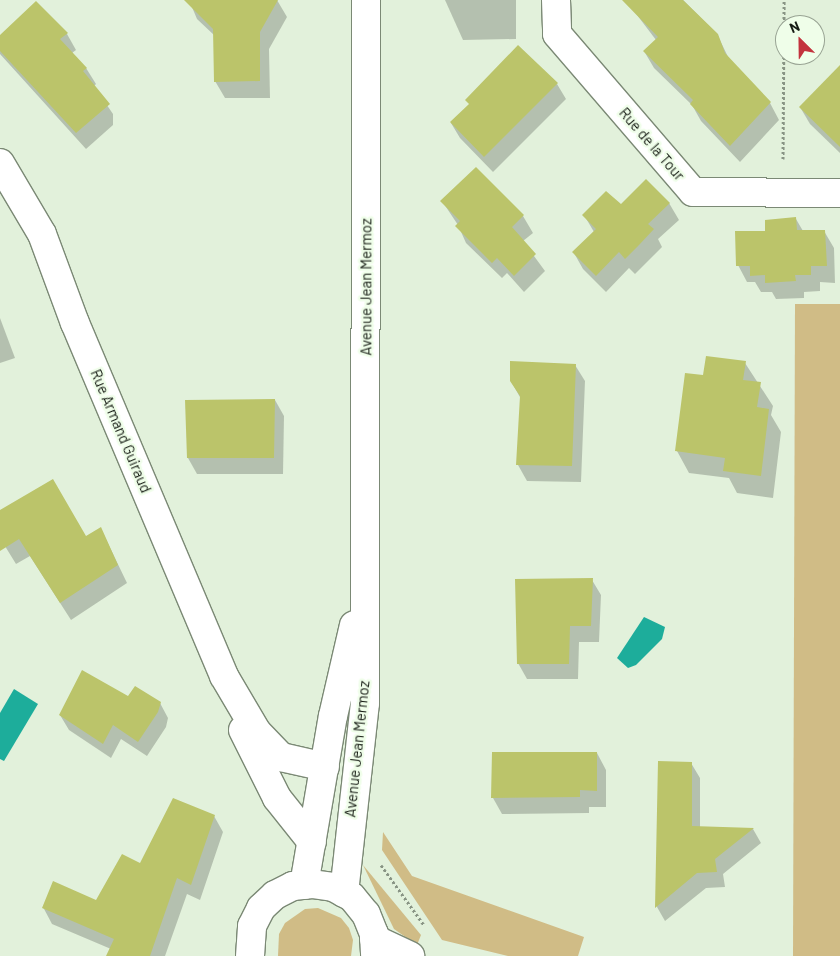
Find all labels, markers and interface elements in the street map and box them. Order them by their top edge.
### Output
north arrow [775,15,825,65]
text: N [787,17,802,36]
street label: Rue de la Tour [615,104,689,184]
street label: Avenue Jean Mermoz [357,218,375,356]
street label: Rue Armand Guiraud [87,367,155,495]
street label: Avenue Jean Mermoz [341,680,373,818]

